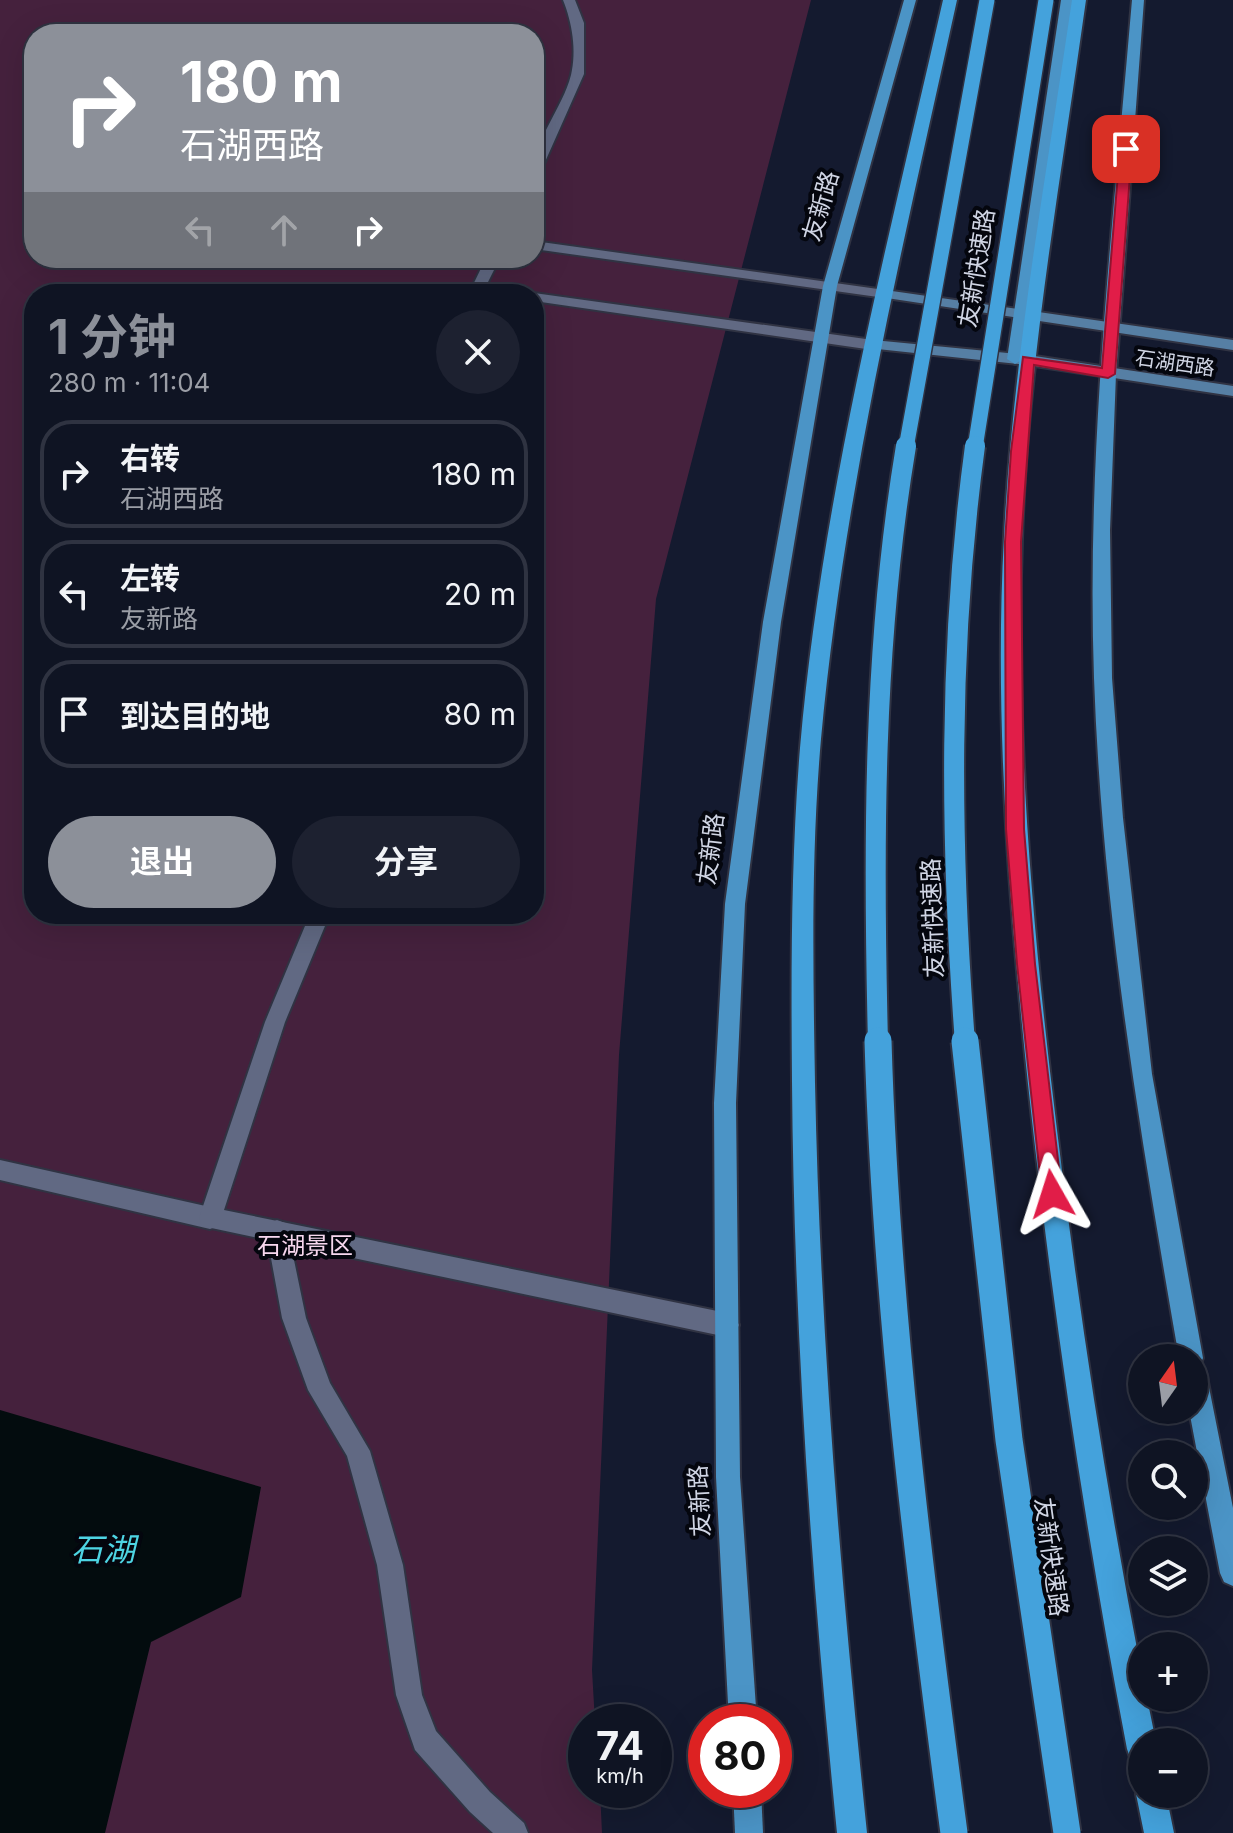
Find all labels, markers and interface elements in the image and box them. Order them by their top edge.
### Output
text: 180 m [180,48,343,116]
icon: right [48,56,152,160]
pin [1092,115,1160,183]
text: 石湖西路 [180,123,324,167]
icon: arrive [1104,127,1148,171]
street label: 友新路 [797,167,844,244]
street label: 友新快速路 [953,206,1000,329]
icon: left [178,208,222,252]
icon: ahead [262,208,306,252]
icon: right [346,208,390,252]
text: 1 分钟 [48,307,176,366]
button: close [436,310,520,394]
street label: 石湖西路 [1134,346,1216,380]
text: 280 m · 11:04 [48,367,210,398]
text: 右转 [120,440,180,476]
icon: right [52,452,96,496]
text: 180 m [432,456,516,492]
text: 石湖西路 [120,483,224,514]
text: 左转 [120,560,180,596]
icon: left [52,572,96,616]
text: 20 m [444,576,516,612]
text: 友新路 [120,603,198,634]
icon: arrive [52,692,96,736]
text: 80 m [444,696,516,732]
text: 到达目的地 [120,698,270,734]
street label: 友新路 [692,811,729,886]
button: 退出 [48,816,276,908]
button: 分享 [292,816,520,908]
street label: 友新快速路 [916,858,949,978]
position arrow [1010,1152,1094,1236]
park label: 石湖景区 [257,1231,353,1260]
north arrow [1128,1344,1208,1424]
map controls [1128,1344,1208,1808]
button: search [1128,1440,1208,1520]
street label: 友新路 [683,1464,716,1538]
street label: 友新快速路 [1029,1495,1074,1618]
water label: 石湖 [71,1530,140,1569]
button: layers [1128,1536,1208,1616]
button: + [1128,1632,1208,1712]
speed limit sign: 80 [688,1704,792,1808]
text: 74 [596,1721,644,1770]
button: − [1128,1728,1208,1808]
text: km/h [596,1764,644,1788]

